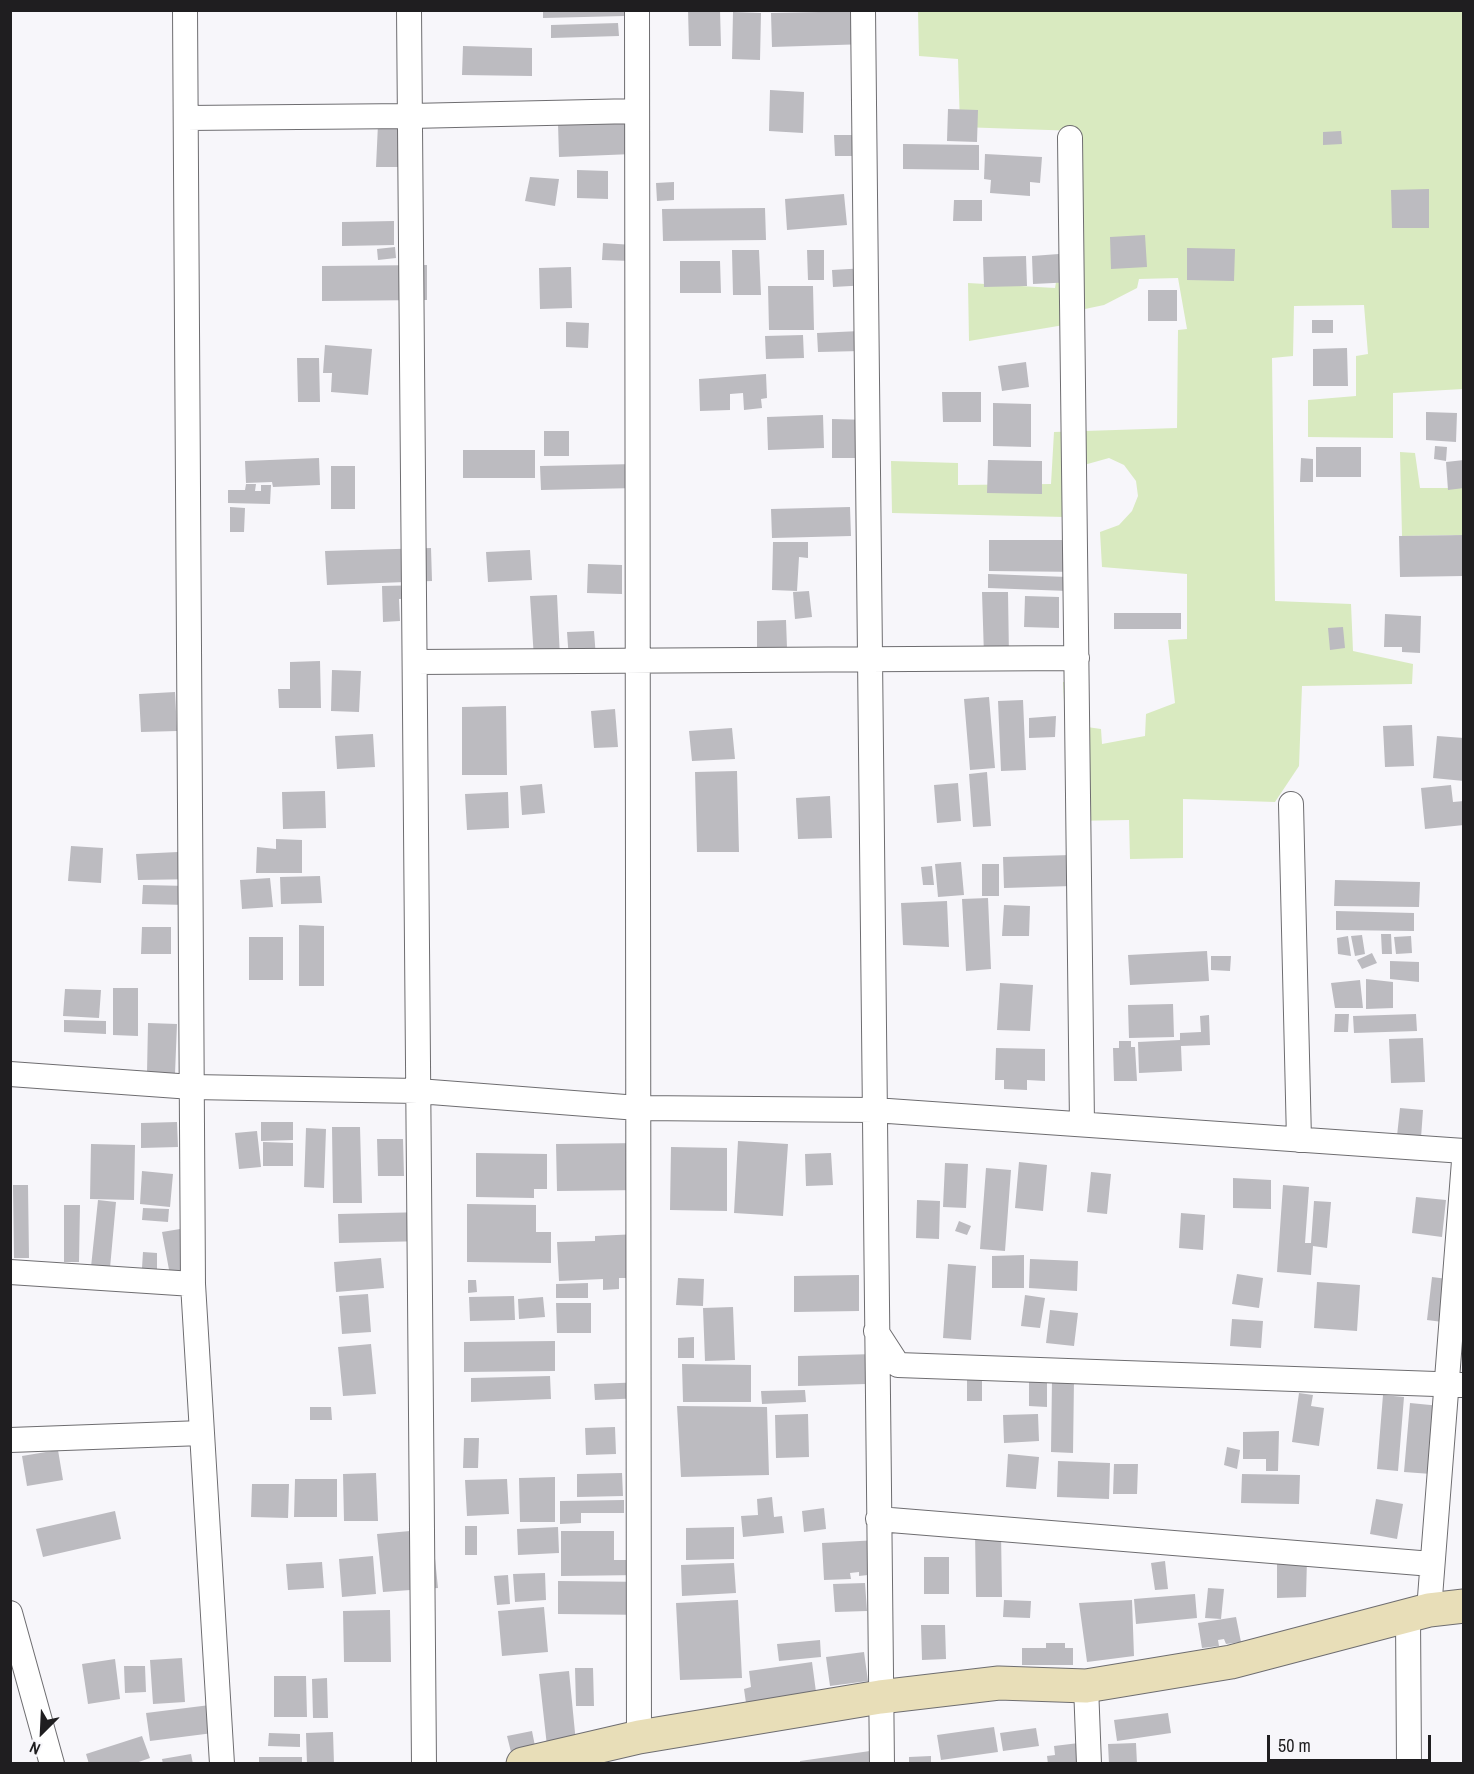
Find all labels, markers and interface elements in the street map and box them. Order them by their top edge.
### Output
north arrow [12,1702,72,1762]
scale bar [1270,1723,1434,1761]
text: 50 m [1278,1733,1311,1758]
text: N [26,1736,43,1760]

